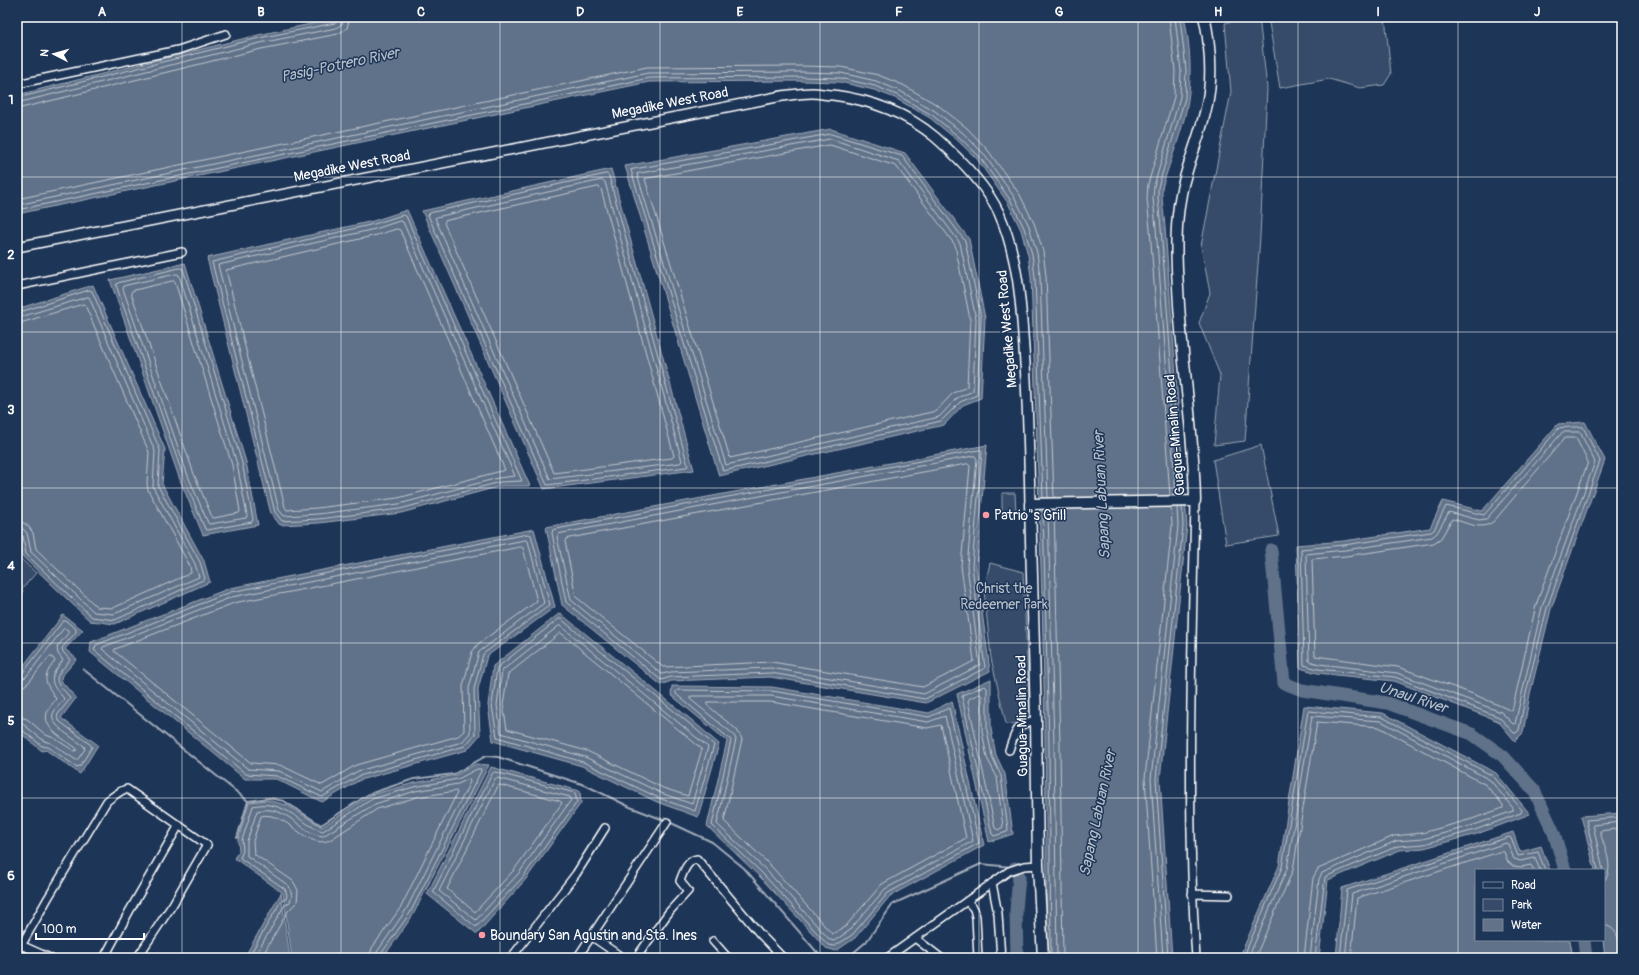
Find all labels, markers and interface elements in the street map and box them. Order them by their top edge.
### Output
text: A [98,4,107,20]
text: B [257,4,265,20]
text: C [417,4,425,20]
text: D [576,4,584,20]
text: E [737,4,744,20]
text: F [895,4,903,20]
text: G [1055,4,1064,20]
text: H [1214,4,1222,20]
text: I [1376,4,1380,20]
text: J [1534,4,1540,20]
north arrow [34,34,74,74]
water label: Pasig-Potrero River [279,43,402,87]
text: N [38,48,51,57]
street label: Megadike West Road [610,83,730,123]
text: 1 [8,92,14,108]
street label: Megadike West Road [292,146,412,186]
text: 2 [7,247,15,263]
street label: Megadike West Road [993,269,1021,389]
street label: Guagua-Minalin Road [1161,373,1189,496]
text: 3 [7,402,15,418]
water label: Sapang Labuan River [1089,429,1115,560]
place label: Patrio"s Grill [994,507,1066,524]
marker: Patrio"s Grill [981,510,991,520]
text: 4 [7,558,15,574]
park label: Christ the Redeemer Park [960,580,1048,613]
street label: Guagua-Minalin Road [1012,655,1032,777]
water label: Unaul River [1376,678,1451,718]
text: 5 [7,713,15,729]
water label: Sapang Labuan River [1075,747,1121,878]
text: 6 [7,868,15,884]
legend [1475,869,1605,941]
text: Road [1511,878,1536,893]
text: Park [1511,898,1532,913]
scale bar [36,915,144,941]
text: Water [1511,918,1542,933]
text: 100 m [42,922,77,937]
place label: Boundary San Agustin and Sta. Ines [490,927,697,944]
marker: Boundary San Agustin and Sta. Ines [477,930,487,940]

